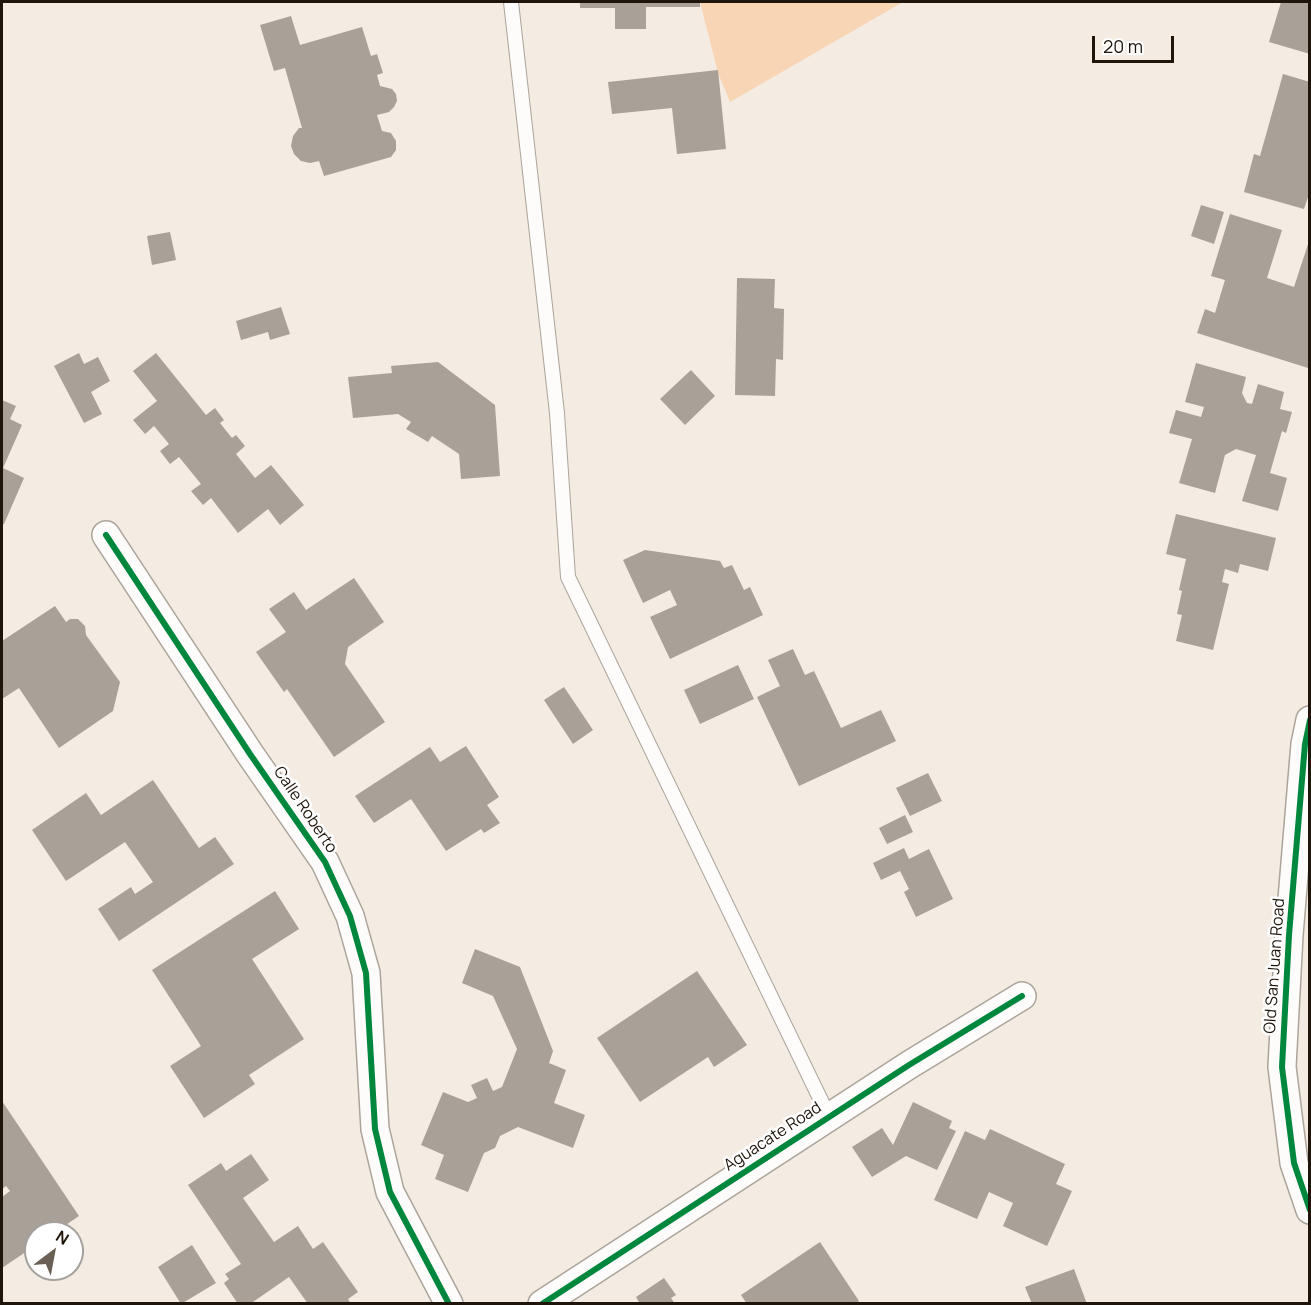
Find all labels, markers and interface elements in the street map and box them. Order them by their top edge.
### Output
scale bar [1095,24,1178,62]
text: 20 m [1103,34,1143,58]
street label: Calle Roberto [269,763,341,857]
street label: Old San Juan Road [1261,898,1289,1034]
street label: Aguacate Road [721,1098,825,1176]
north arrow [24,1221,84,1281]
text: N [52,1225,73,1250]

